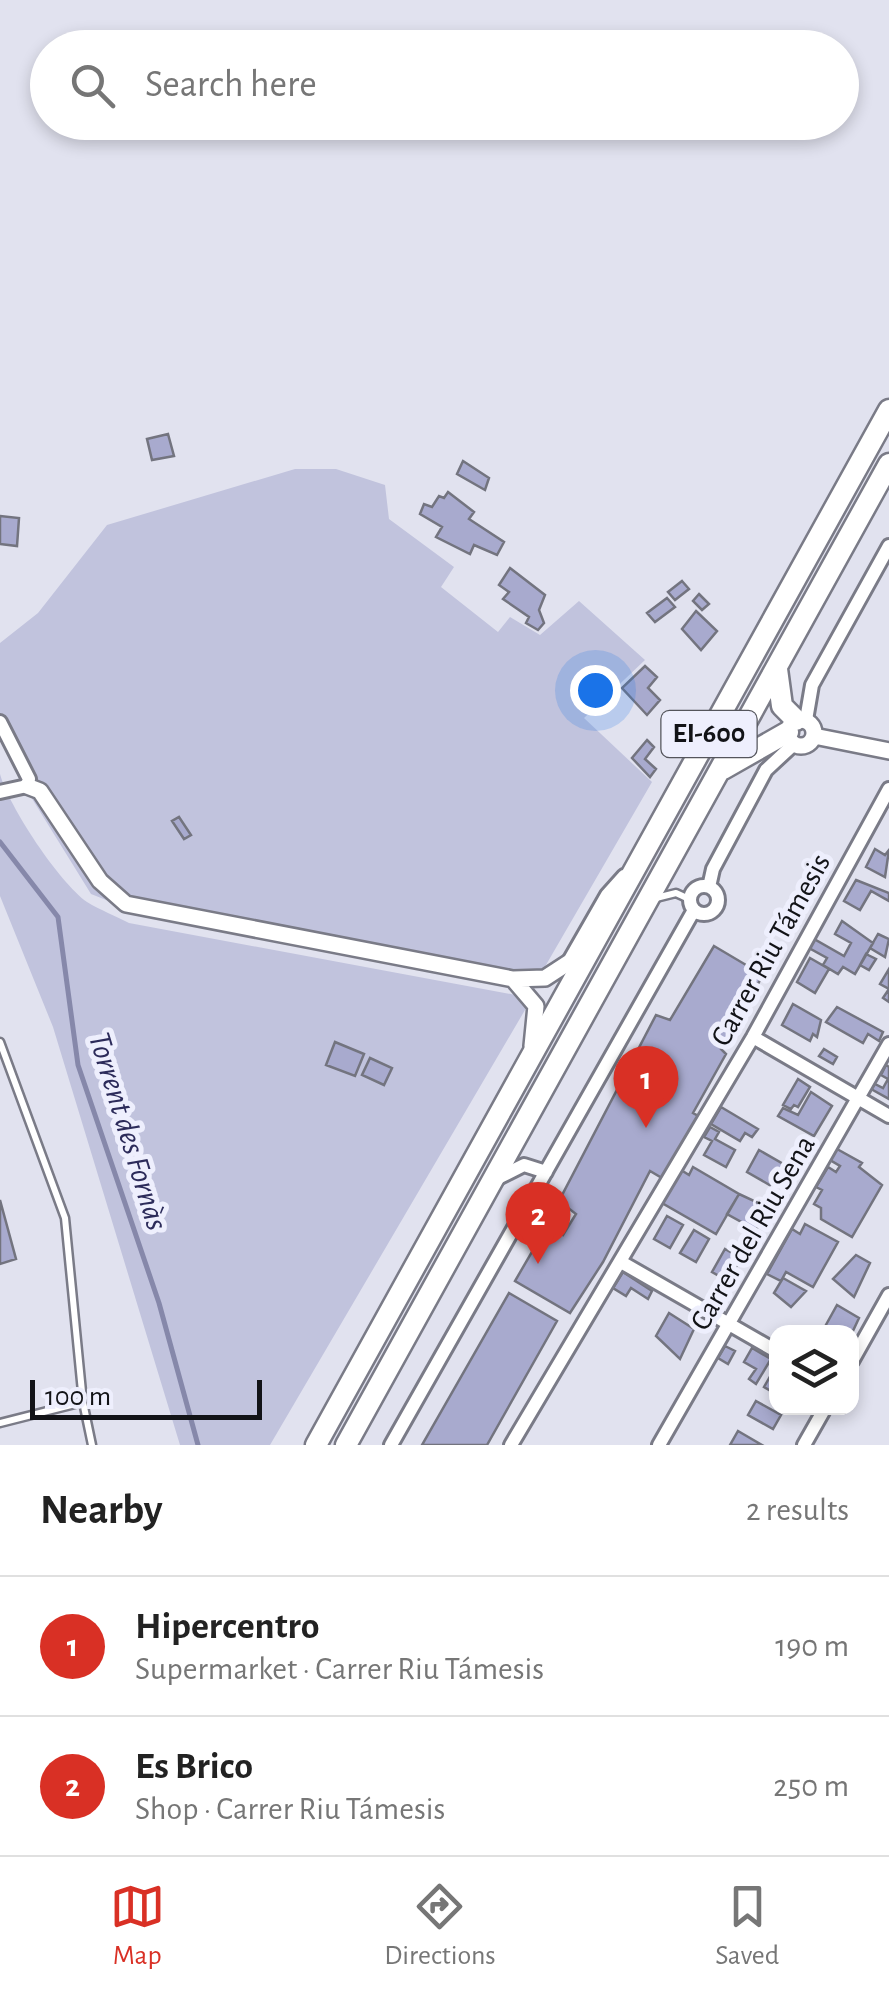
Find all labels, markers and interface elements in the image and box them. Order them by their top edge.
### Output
search box [30,30,859,140]
icon: search [65,58,120,113]
text: Search here [145,66,317,104]
your location [570,665,621,716]
road number: EI-600 [662,711,756,757]
street label: Carrer Riu Támesis [706,849,836,1051]
water label: Torrent des Fornàs [83,1028,173,1234]
pin: 1 [614,1046,678,1128]
street label: Carrer del Riu Sena [685,1130,821,1336]
pin: 2 [506,1182,570,1264]
map controls [769,1325,859,1415]
button: layers [769,1325,859,1415]
scale bar [30,1375,262,1420]
text: 100 m [45,1383,111,1411]
text: Nearby [40,1489,163,1531]
text: 2 results [746,1494,849,1526]
text: Hipercentro [135,1608,320,1646]
text: 1 [67,1630,78,1662]
text: 190 m [775,1630,849,1662]
text: Supermarket · Carrer Riu Támesis [135,1653,544,1685]
text: Es Brico [135,1748,253,1786]
text: 2 [65,1770,80,1802]
text: 250 m [773,1770,849,1802]
text: Shop · Carrer Riu Támesis [135,1793,445,1825]
tab: Map [110,1879,165,1973]
tab: Directions [384,1879,496,1973]
tab: Saved [715,1879,779,1973]

